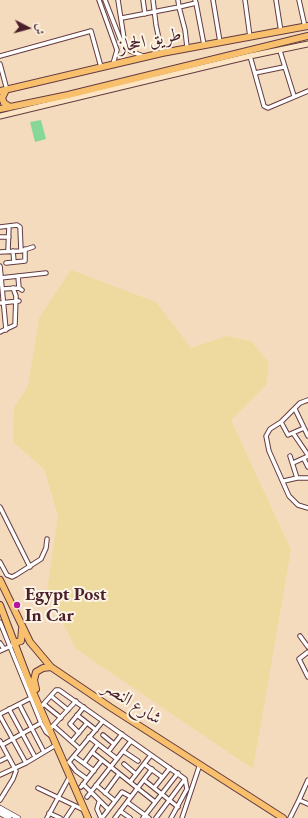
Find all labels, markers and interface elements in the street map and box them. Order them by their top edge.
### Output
north arrow [8,8,48,48]
text: ش [32,23,47,35]
street label: طريق الحجاز [117,24,183,58]
place label: Egypt Post In Car [25,584,106,626]
marker: Egypt Post In Car [12,600,22,610]
street label: شارع النصر [99,676,165,730]

